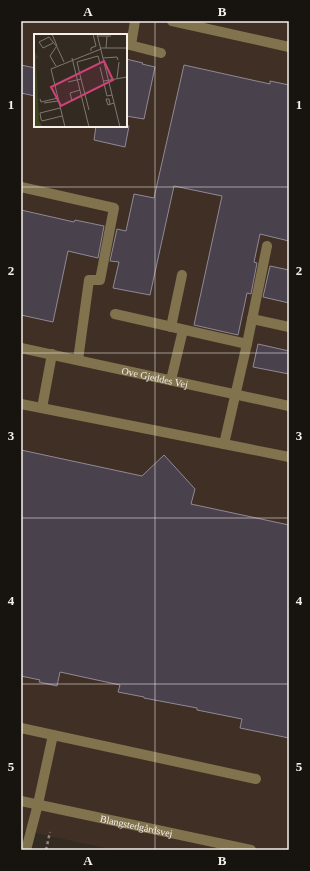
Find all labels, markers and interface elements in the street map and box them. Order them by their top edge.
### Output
text: A [83,4,93,19]
text: B [218,4,227,19]
inset map [34,34,127,127]
text: 1 [8,97,14,112]
text: 1 [296,97,302,112]
text: 2 [8,263,14,278]
text: 2 [296,263,302,278]
street label: Ove Gjeddes Vej [121,365,189,390]
text: 3 [8,428,15,443]
text: 3 [296,428,303,443]
text: 4 [8,593,15,608]
text: 4 [296,593,303,608]
text: 5 [8,759,15,774]
text: 5 [296,759,303,774]
street label: Blangstedgårdsvej [99,813,174,839]
text: A [83,853,93,868]
text: B [218,853,227,868]

